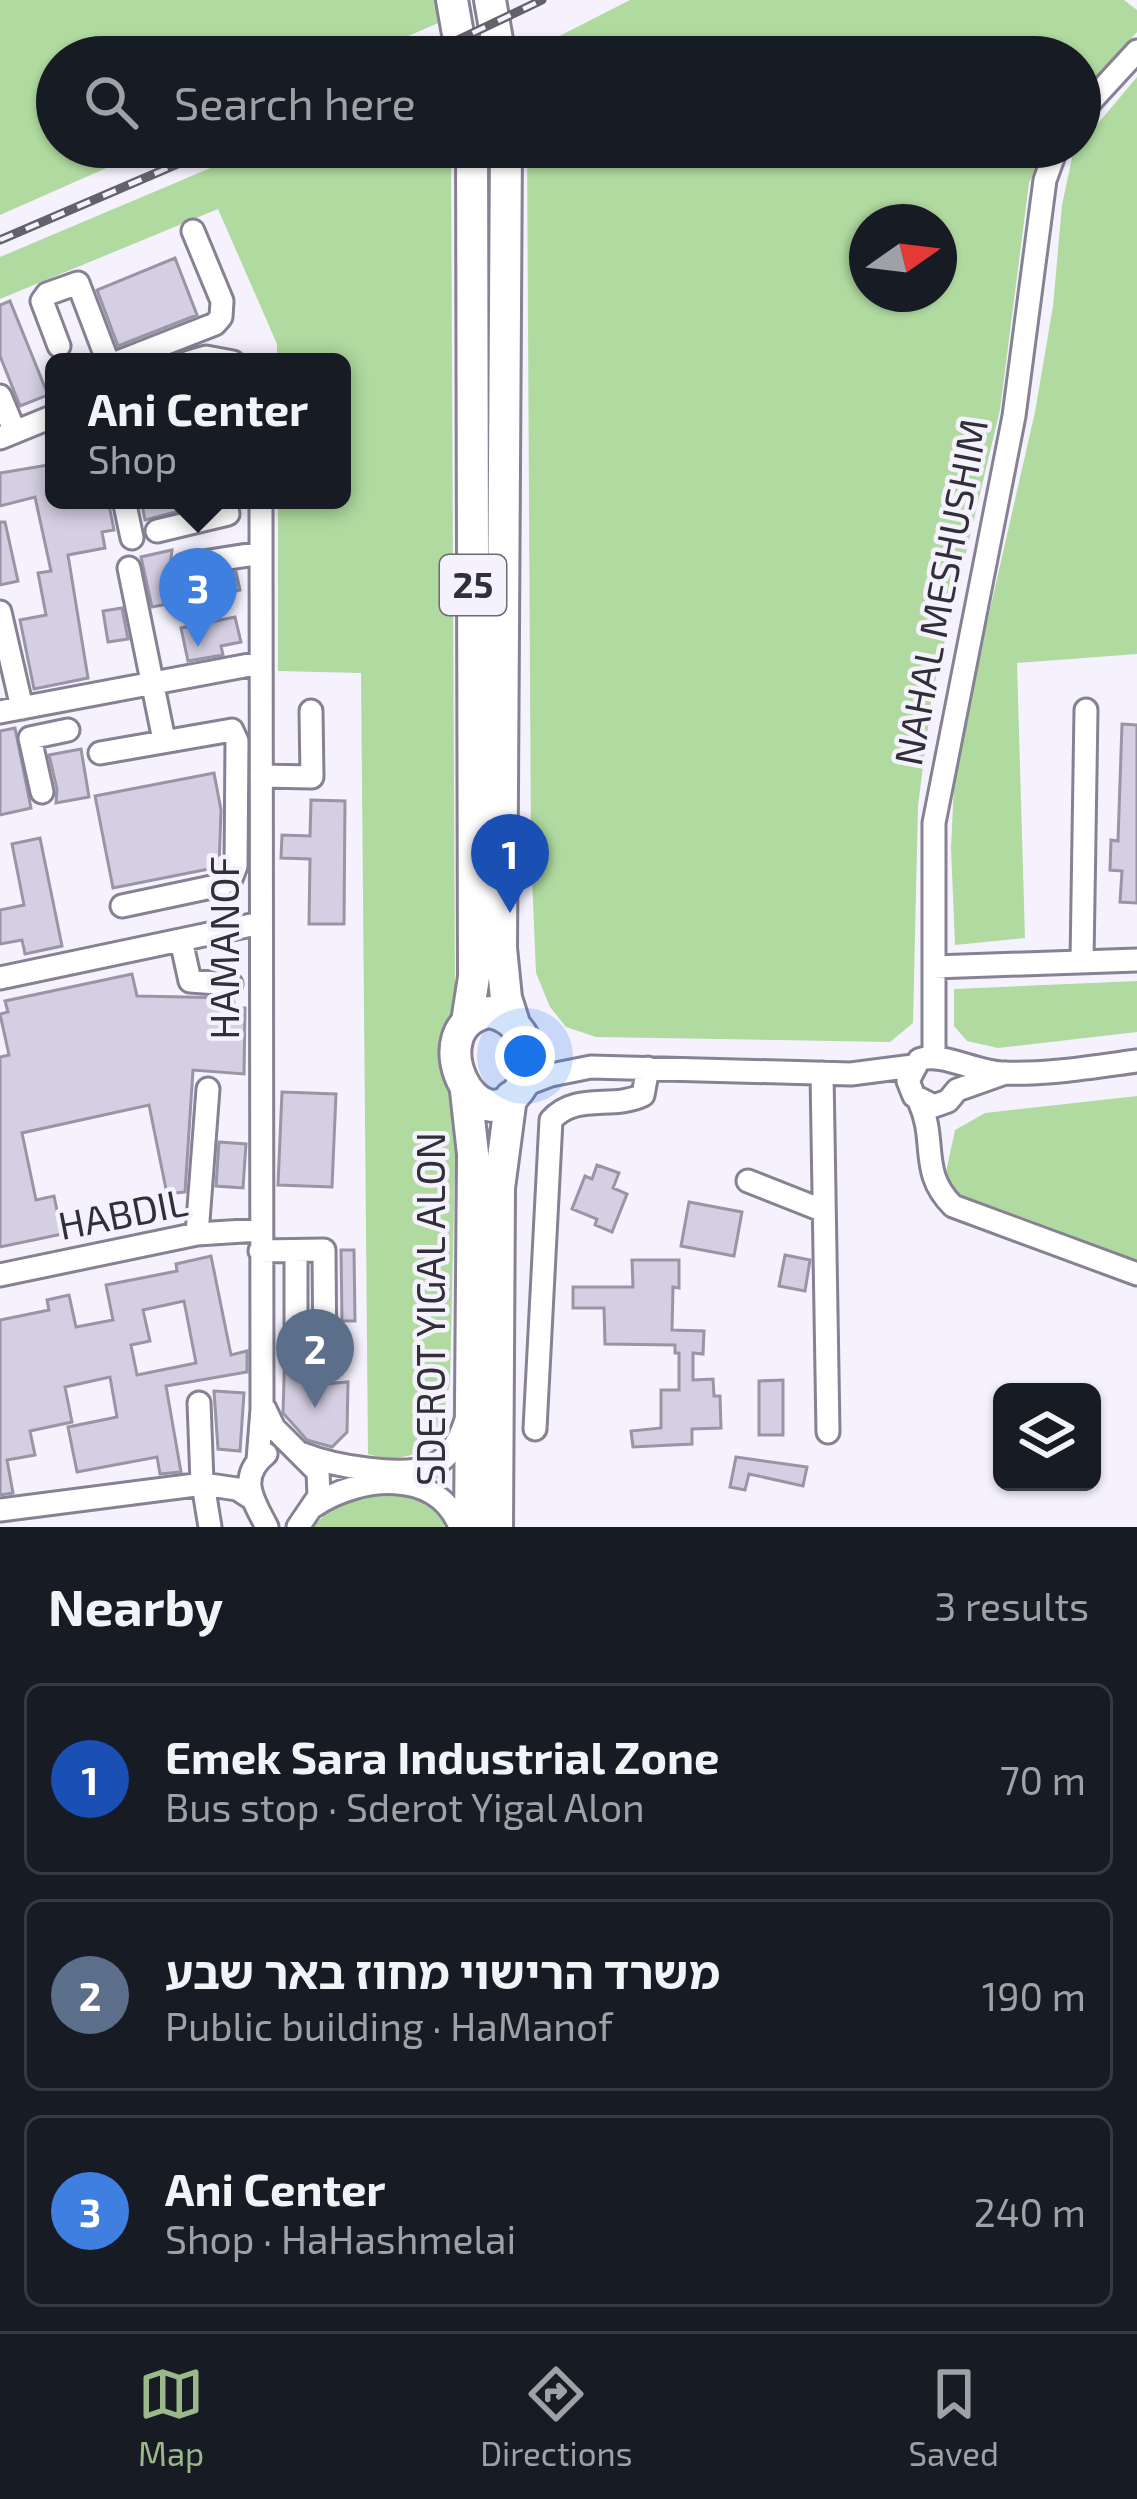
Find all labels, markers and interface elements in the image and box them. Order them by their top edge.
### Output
search box [36,36,1101,168]
icon: search [78,69,144,135]
text: Search here [174,75,416,129]
north arrow [849,204,957,312]
popup [45,353,351,509]
text: Ani Center [88,381,308,435]
street label: NAHAL MESHUSHIM [883,414,996,769]
text: Shop [88,435,177,482]
pin: 3 [159,548,237,647]
road number: 25 [440,555,506,615]
pin: 1 [471,814,549,913]
street label: HAMANOF [200,856,247,1040]
your location [495,1026,555,1086]
street label: SDEROT YIGAL ALON [406,1132,453,1486]
street label: HABDIL [54,1177,191,1248]
pin: 2 [276,1309,354,1408]
map controls [993,1383,1101,1491]
button: layers [993,1383,1101,1491]
text: Nearby [48,1575,223,1636]
text: 3 results [935,1582,1089,1629]
text: Emek Sara Industrial Zone [165,1729,719,1783]
text: 1 [82,1756,98,1803]
text: 70 m [1000,1756,1086,1803]
text: Bus stop · Sderot Yigal Alon [165,1783,645,1830]
text: משרד הרישוי מחוז באר שבע [165,1944,720,1998]
text: 2 [79,1972,101,2019]
text: 190 m [982,1972,1086,2019]
text: Public building · HaManof [165,2002,613,2049]
text: Ani Center [165,2161,386,2215]
text: 3 [79,2188,101,2235]
text: 240 m [974,2188,1086,2235]
text: Shop · HaHashmelai [165,2215,516,2262]
tab: Map [138,2361,204,2473]
tab: Directions [480,2361,632,2473]
tab: Saved [908,2361,999,2473]

